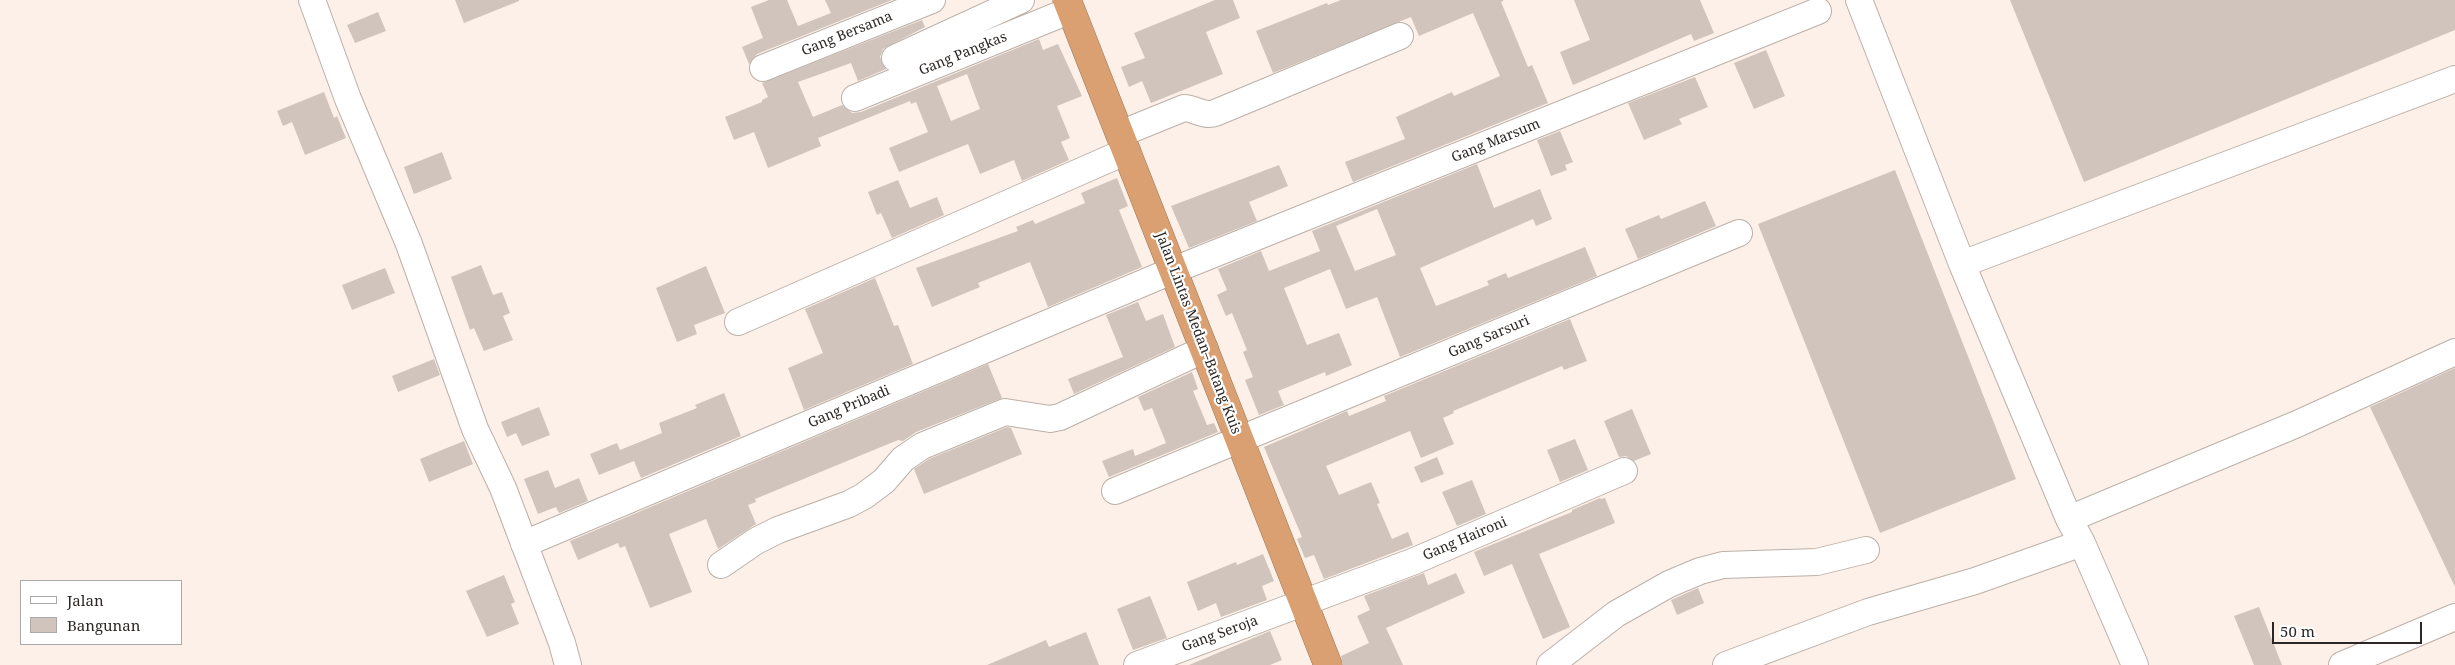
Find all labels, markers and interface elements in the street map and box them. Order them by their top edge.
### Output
street label: Gang Bersama [799,8,895,60]
street label: Gang Pangkas [917,29,1009,79]
street label: Gang Marsum [1449,116,1543,166]
street label: Jalan Lintas Medan–Batang Kuis [1152,230,1244,436]
street label: Gang Sarsuri [1446,312,1532,362]
street label: Gang Pribadi [806,382,892,432]
street label: Gang Haironi [1420,514,1510,564]
legend [20,580,182,645]
text: Jalan [67,590,104,610]
street label: Gang Seroja [1180,612,1260,656]
scale bar [2275,612,2425,644]
text: Bangunan [67,615,140,635]
text: 50 m [2280,621,2315,641]

